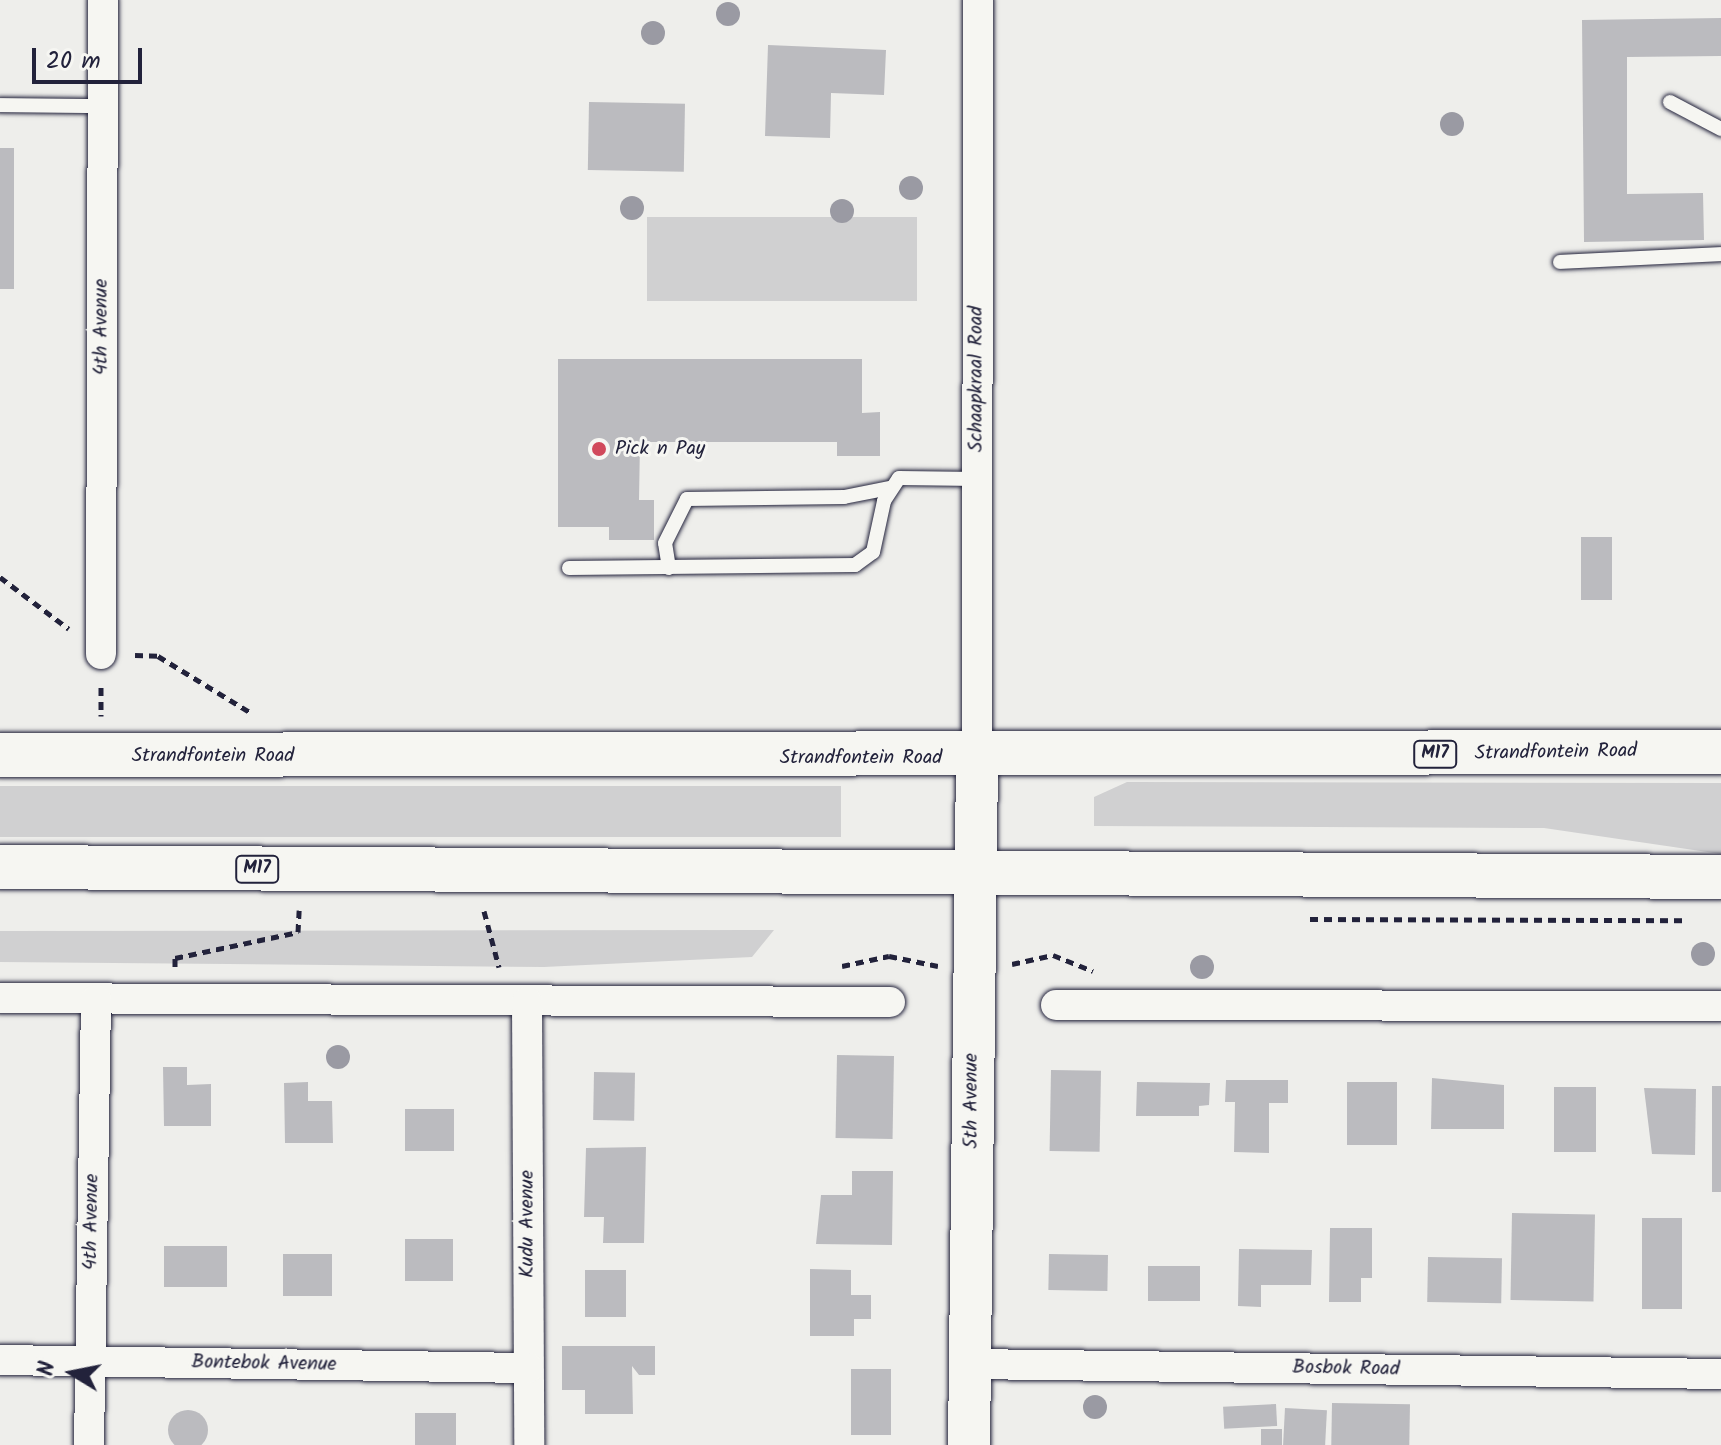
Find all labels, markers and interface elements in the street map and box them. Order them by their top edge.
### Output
scale bar [36,32,146,82]
text: 20 m [46,42,101,81]
street label: 4th Avenue [90,279,114,375]
street label: Schaapkraal Road [965,306,989,452]
place label: Pick n Pay [615,437,705,461]
marker: Pick n Pay [590,440,608,458]
road number: M17 [1413,740,1457,768]
street label: Strandfontein Road [1475,740,1637,766]
street label: Strandfontein Road [132,744,294,768]
street label: Strandfontein Road [780,746,942,770]
road number: M17 [235,855,279,883]
street label: 5th Avenue [960,1053,984,1149]
street label: Kudu Avenue [516,1170,540,1278]
street label: 4th Avenue [79,1174,105,1270]
north arrow [32,1333,112,1413]
street label: Bontebok Avenue [191,1351,337,1377]
street label: Bosbok Road [1292,1356,1400,1382]
text: N [29,1359,66,1379]

